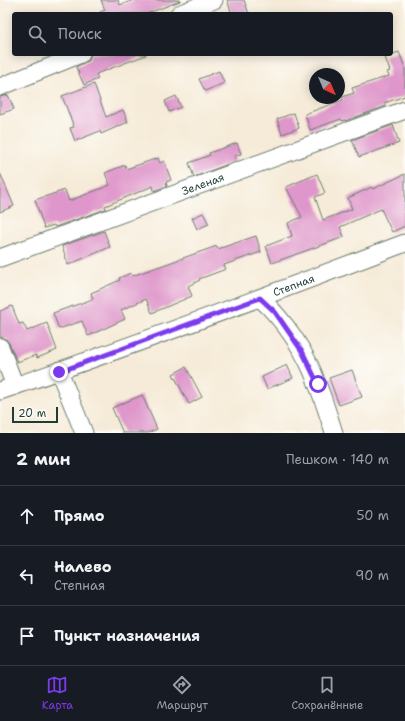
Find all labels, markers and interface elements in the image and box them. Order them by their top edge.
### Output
search box [12,12,393,56]
icon: search [26,23,48,45]
text: Поиск [58,24,102,44]
north arrow [309,68,345,104]
street label: Зеленая [179,169,226,199]
street label: Степная [271,271,317,300]
route end [50,363,68,381]
route start [309,375,327,393]
scale bar [12,405,58,424]
text: 20 m [18,406,46,421]
text: 2 мин [16,448,71,470]
text: Пешком · 140 m [286,451,389,468]
icon: ahead [16,505,38,527]
text: Прямо [54,506,104,526]
text: 50 m [356,507,389,524]
text: Налево [54,557,112,577]
icon: left [16,565,38,587]
text: 90 m [355,567,389,584]
text: Степная [54,577,105,594]
icon: arrive [16,625,38,647]
text: Пункт назначения [54,626,200,646]
tab: Карта [42,674,73,713]
tab: Маршрут [157,674,208,713]
tab: Сохранённые [291,674,363,713]

